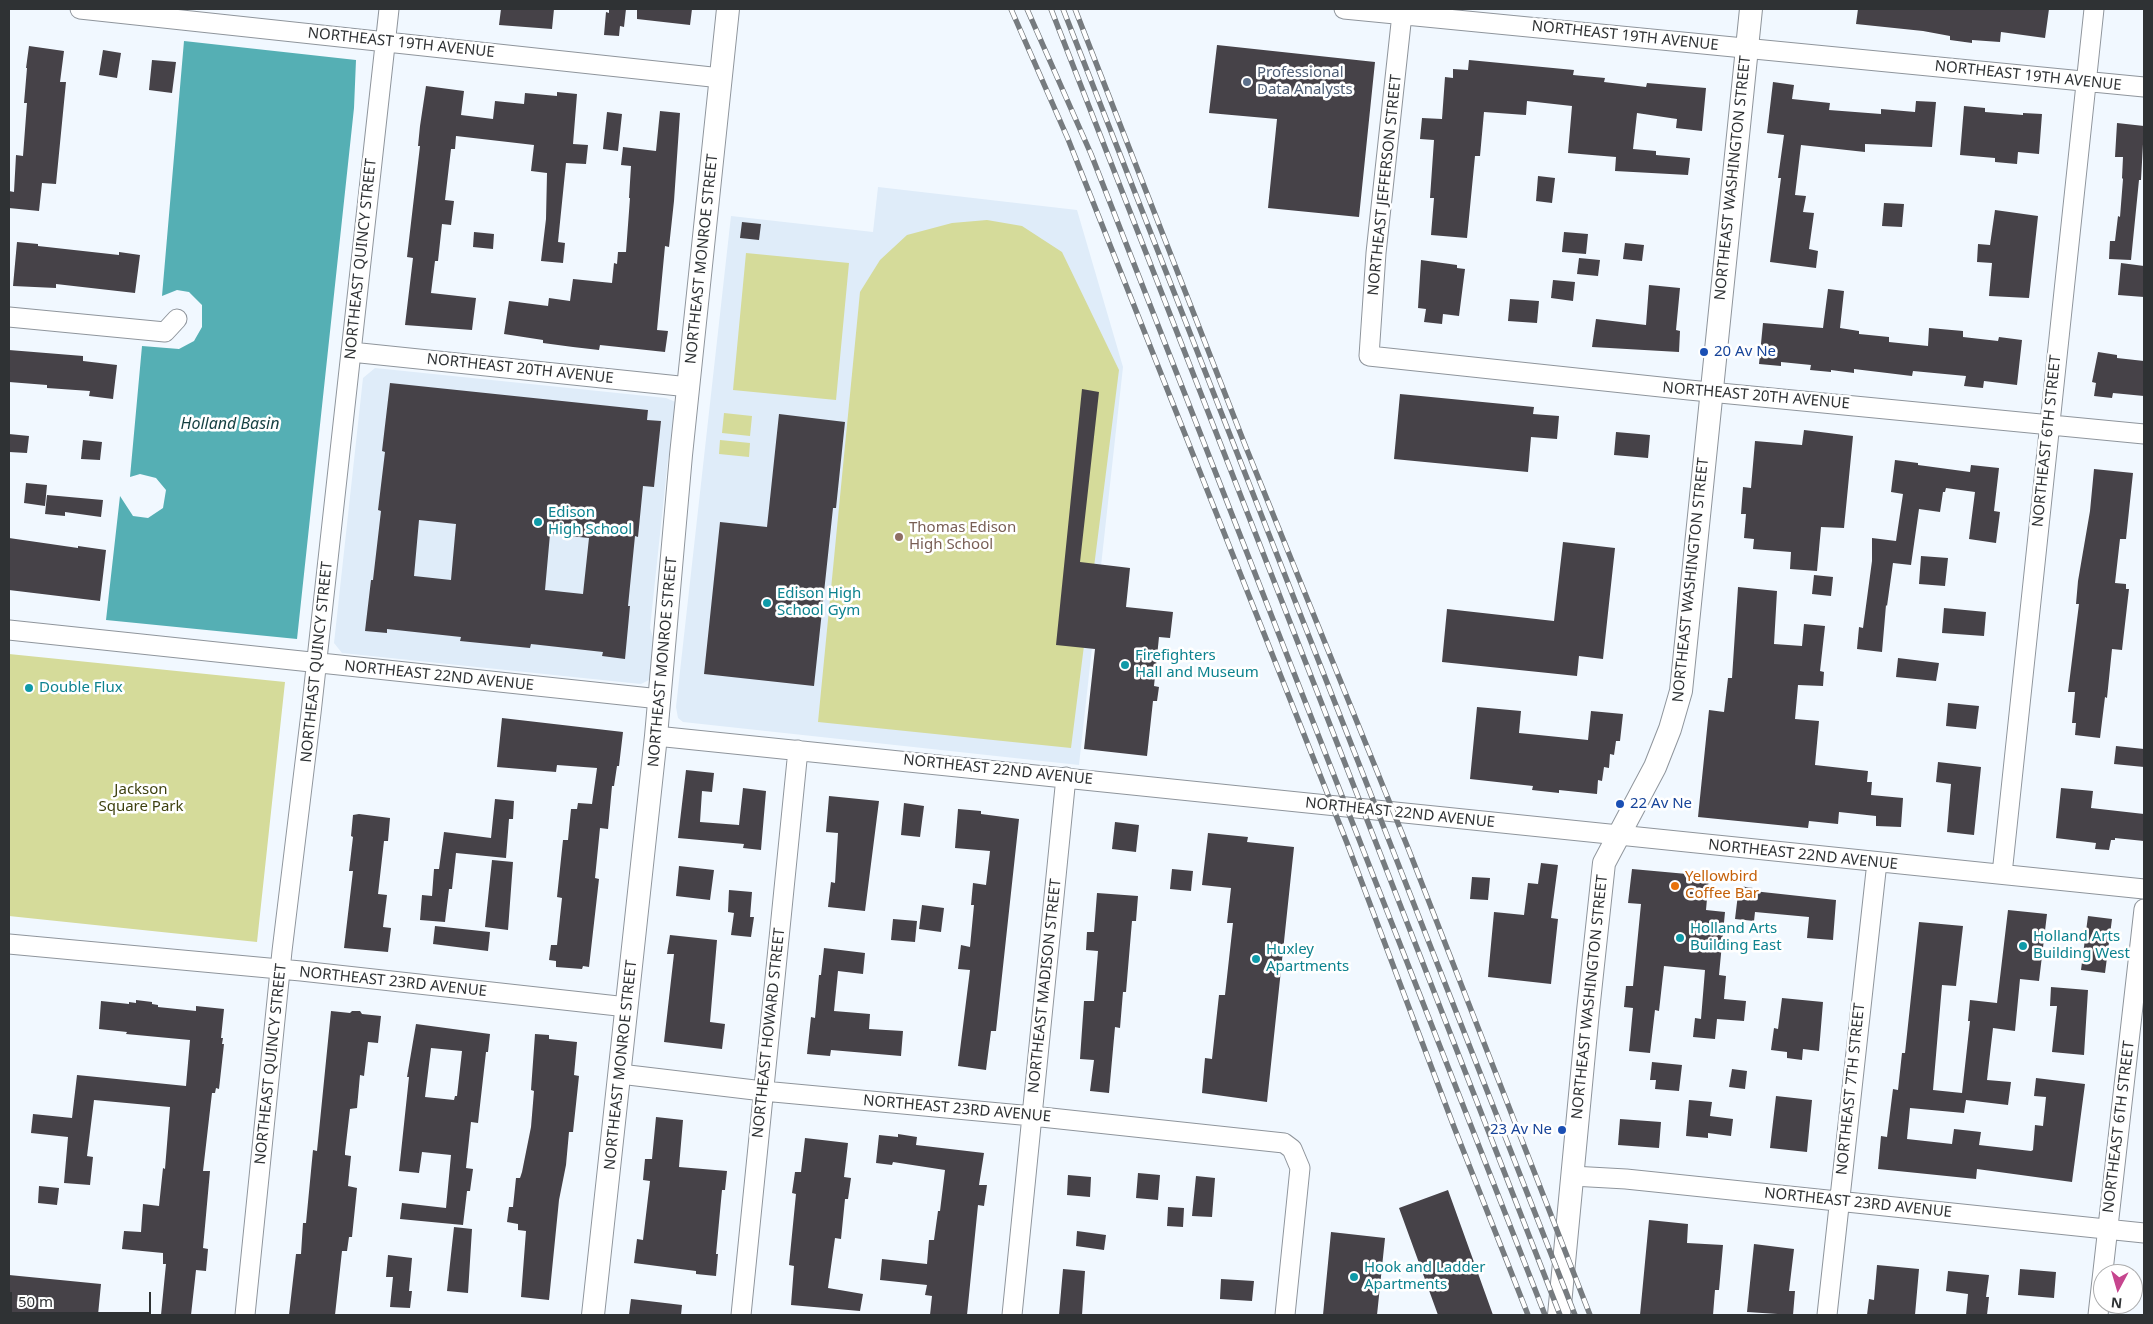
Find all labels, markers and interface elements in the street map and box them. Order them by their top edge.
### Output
street label: NORTHEAST 19TH AVENUE [1531,17,1719,55]
street label: NORTHEAST 19TH AVENUE [307,24,495,62]
street label: NORTHEAST WASHINGTON STREET [1711,55,1755,301]
street label: NORTHEAST 19TH AVENUE [1934,57,2122,95]
place label: Professional Data Analysts [1257,64,1353,99]
street label: NORTHEAST JEFFERSON STREET [1364,74,1406,296]
marker: Professional Data Analysts [1241,76,1253,88]
street label: NORTHEAST MONROE STREET [682,153,722,365]
street label: NORTHEAST QUINCY STREET [341,157,381,361]
place label: 20 Av Ne [1714,343,1776,361]
marker: 20 Av Ne [1698,346,1710,358]
street label: NORTHEAST 20TH AVENUE [426,350,614,388]
street label: NORTHEAST 6TH STREET [2029,354,2065,528]
street label: NORTHEAST 20TH AVENUE [1662,379,1850,413]
water label: Holland Basin [181,414,279,434]
street label: NORTHEAST WASHINGTON STREET [1669,457,1713,703]
place label: Edison High School [548,504,632,539]
marker: Edison High School [532,516,544,528]
place label: Thomas Edison High School [909,519,1016,554]
marker: Thomas Edison High School [893,531,905,543]
street label: NORTHEAST MONROE STREET [645,556,681,768]
street label: NORTHEAST QUINCY STREET [297,560,337,764]
place label: Edison High School Gym [777,585,861,620]
marker: Edison High School Gym [761,597,773,609]
place label: Firefighters Hall and Museum [1135,647,1259,682]
street label: NORTHEAST 22ND AVENUE [343,657,535,695]
marker: Firefighters Hall and Museum [1119,659,1131,671]
place label: Double Flux [39,679,123,697]
marker: Double Flux [23,682,35,694]
street label: NORTHEAST 22ND AVENUE [902,751,1094,789]
park label: Jackson Square Park [98,781,184,816]
street label: NORTHEAST 22ND AVENUE [1304,794,1496,832]
place label: 22 Av Ne [1630,795,1692,813]
marker: 22 Av Ne [1614,798,1626,810]
street label: NORTHEAST 22ND AVENUE [1707,836,1899,874]
place label: Yellowbird Coffee Bar [1685,868,1759,903]
street label: NORTHEAST WASHINGTON STREET [1568,874,1612,1120]
street label: NORTHEAST MADISON STREET [1025,878,1065,1094]
marker: Yellowbird Coffee Bar [1669,880,1681,892]
place label: Holland Arts Building East [1690,920,1782,955]
street label: NORTHEAST HOWARD STREET [749,927,789,1139]
place label: Holland Arts Building West [2033,928,2130,963]
marker: Holland Arts Building East [1674,932,1686,944]
marker: Holland Arts Building West [2017,940,2029,952]
place label: Huxley Apartments [1266,941,1349,976]
marker: Huxley Apartments [1250,953,1262,965]
street label: NORTHEAST MONROE STREET [601,959,641,1171]
street label: NORTHEAST QUINCY STREET [251,962,291,1166]
street label: NORTHEAST 23RD AVENUE [298,963,488,1001]
street label: NORTHEAST 7TH STREET [1833,1002,1869,1176]
street label: NORTHEAST 6TH STREET [2100,1040,2138,1214]
street label: NORTHEAST 23RD AVENUE [862,1092,1052,1126]
place label: 23 Av Ne [1490,1121,1552,1139]
marker: 23 Av Ne [1556,1124,1568,1136]
street label: NORTHEAST 23RD AVENUE [1763,1184,1953,1222]
place label: Hook and Ladder Apartments [1364,1259,1485,1294]
north arrow [2093,1264,2143,1314]
marker: Hook and Ladder Apartments [1348,1271,1360,1283]
scale bar [12,1282,154,1314]
text: 50 m [18,1291,53,1311]
text: N [2110,1293,2123,1313]

